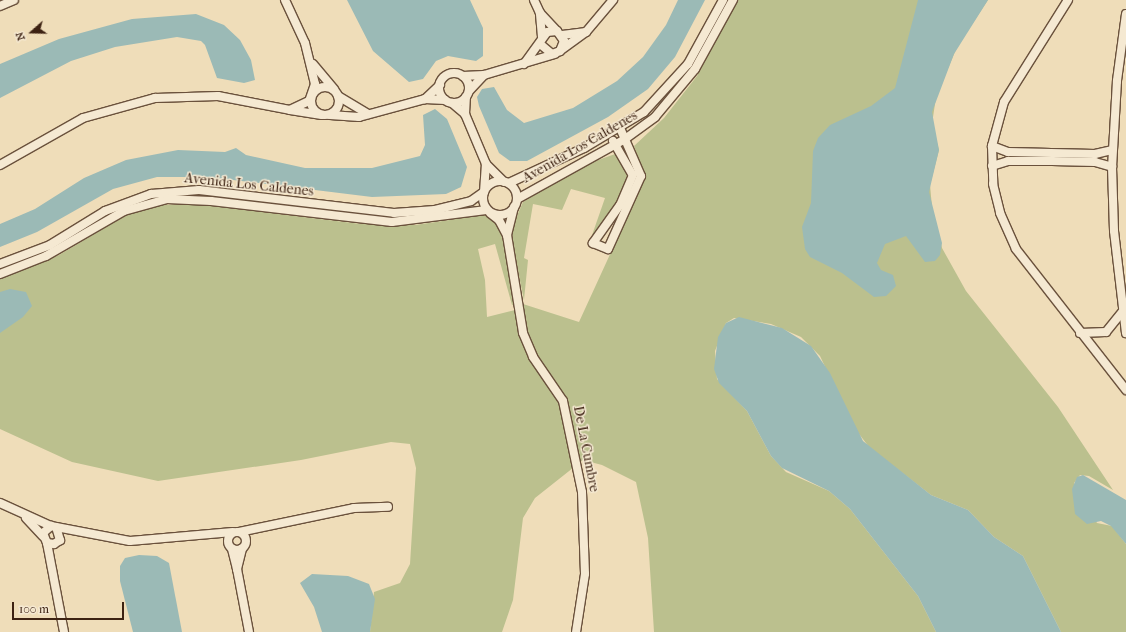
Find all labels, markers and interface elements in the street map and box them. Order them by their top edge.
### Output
north arrow [12,12,52,52]
text: N [13,30,28,42]
street label: Avenida Los Caldenes [520,107,640,187]
street label: Avenida Los Caldenes [184,170,314,200]
street label: De La Cumbre [569,404,603,494]
scale bar [14,594,126,620]
text: 100 m [19,602,49,616]

